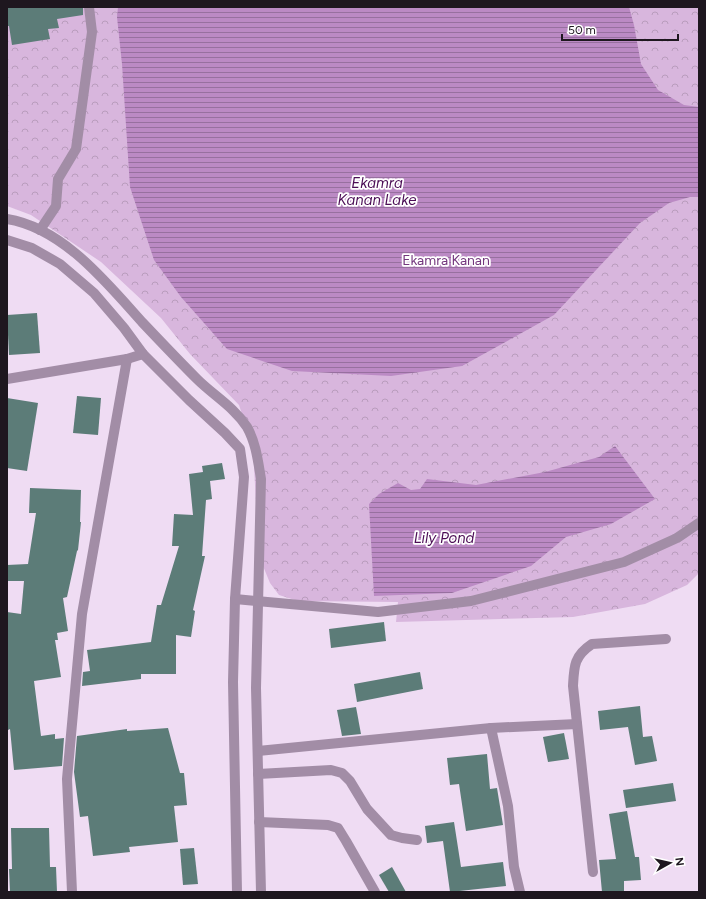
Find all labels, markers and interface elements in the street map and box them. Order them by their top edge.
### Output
scale bar [562,16,678,42]
text: 50 m [568,23,596,37]
water label: Ekamra Kanan Lake [337,174,417,209]
park label: Ekamra Kanan [402,252,490,269]
water label: Lily Pond [414,529,475,547]
north arrow [650,843,690,883]
text: N [672,857,686,867]

